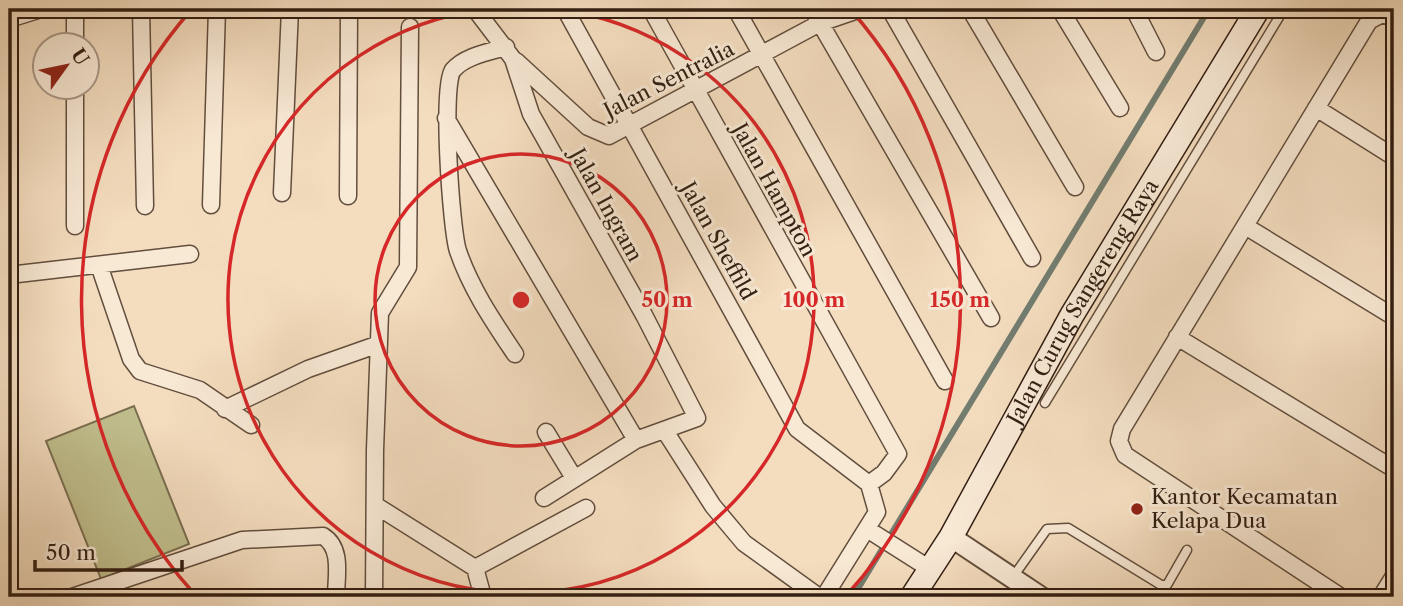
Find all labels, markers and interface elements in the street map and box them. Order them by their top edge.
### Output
north arrow [32,32,102,102]
street label: Jalan Sentralia [597,36,739,124]
text: U [66,44,94,70]
street label: Jalan Hampton [726,116,822,261]
street label: Jalan Ingram [564,141,648,266]
street label: Jalan Curug Sangereng Raya [1000,174,1164,432]
street label: Jalan Sheffild [674,175,761,304]
text: 50 m [641,287,693,312]
text: 100 m [783,287,845,312]
text: 150 m [930,287,990,312]
centre of rings [509,288,533,312]
place label: Kantor Kecamatan Kelapa Dua [1151,484,1338,533]
marker: Kantor Kecamatan Kelapa Dua [1129,501,1145,517]
scale bar [35,529,182,573]
text: 50 m [46,540,96,565]

